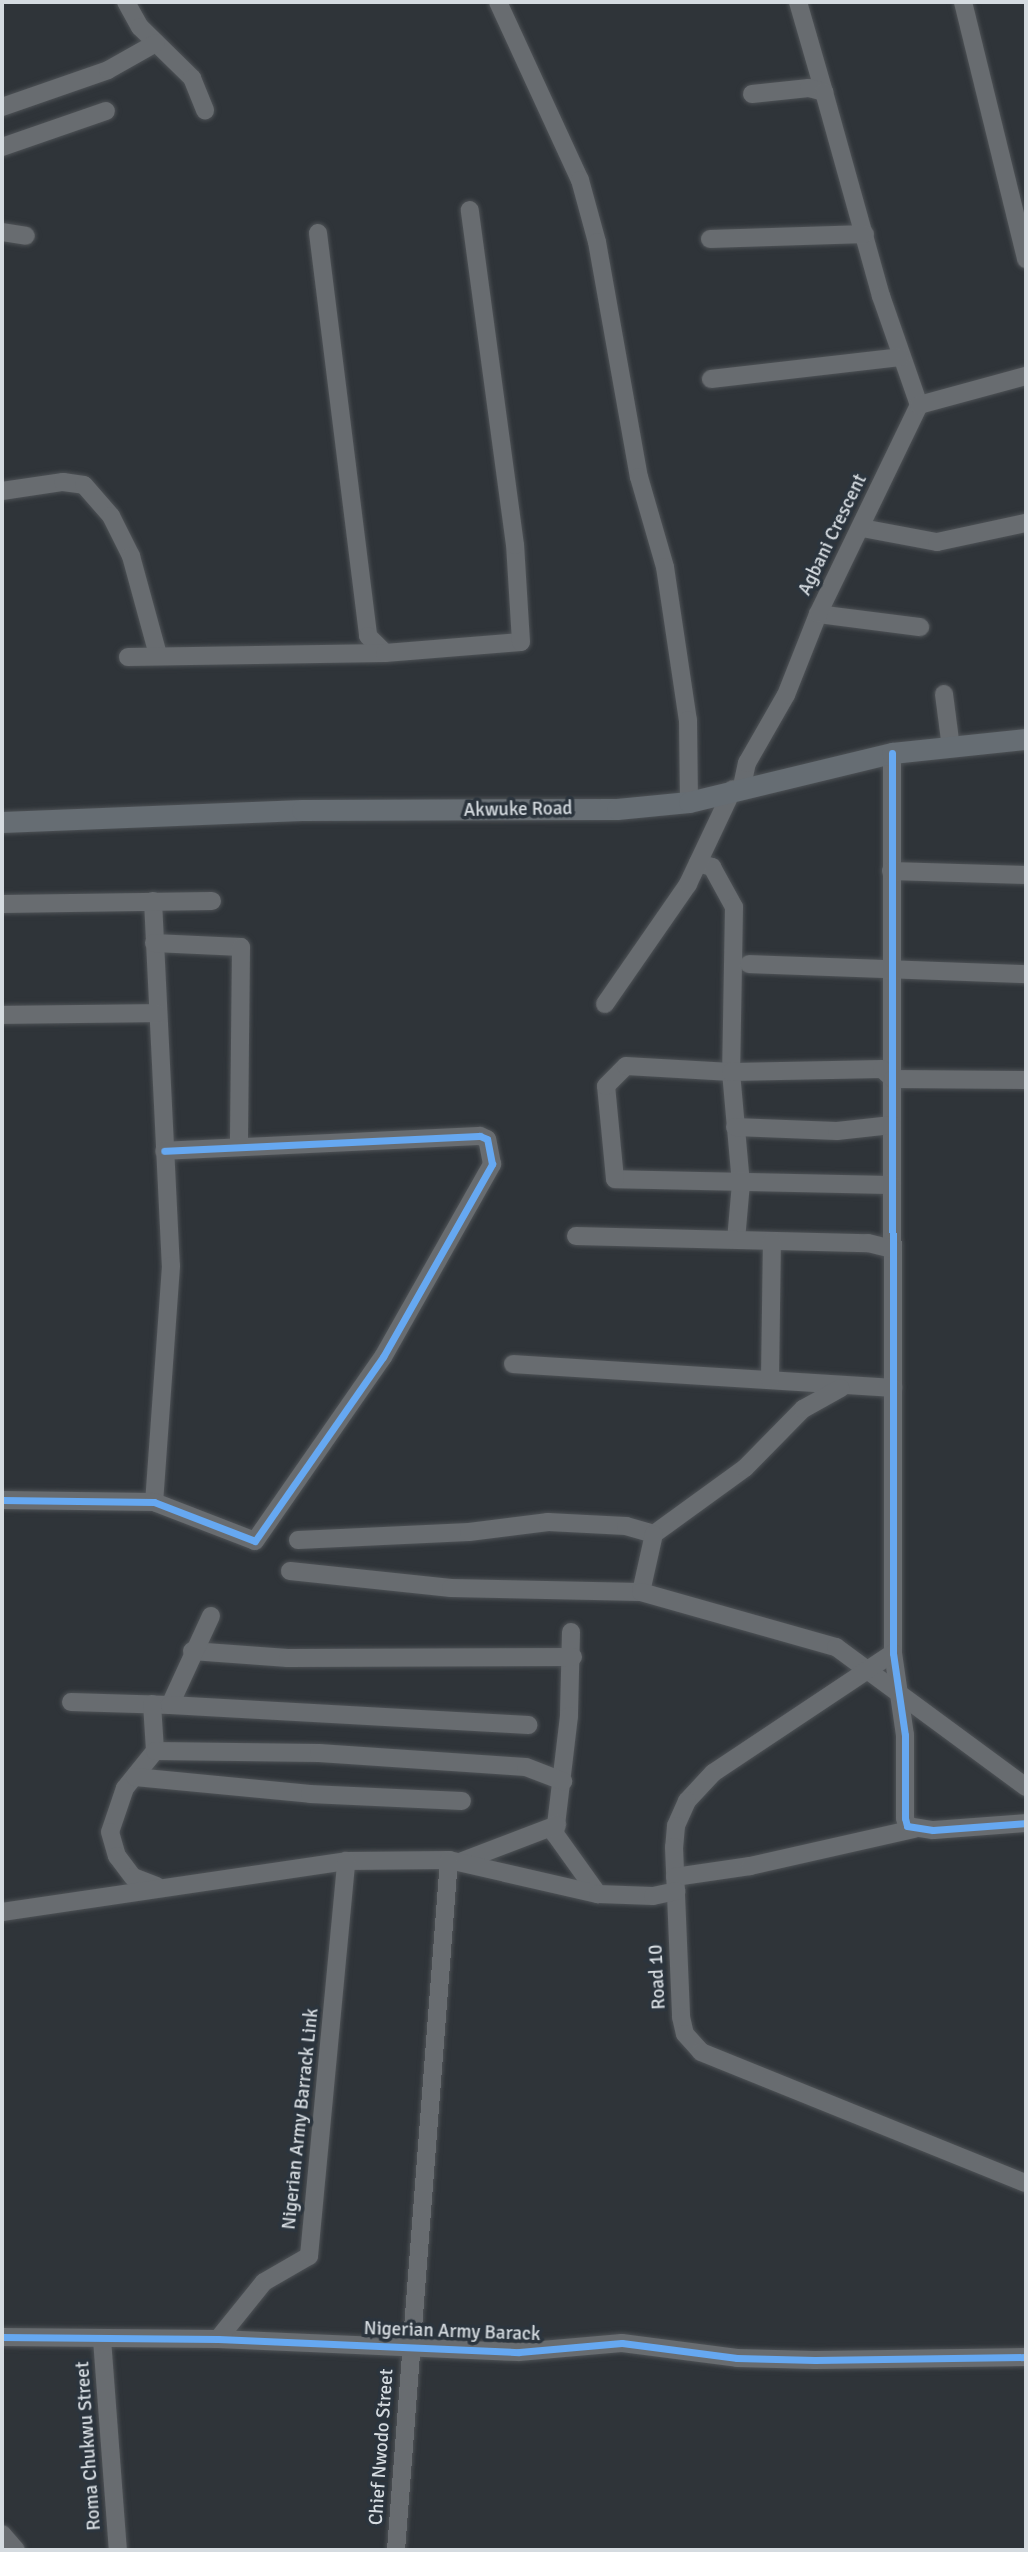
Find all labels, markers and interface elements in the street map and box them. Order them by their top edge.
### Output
street label: Agbani Crescent [794,471,872,599]
street label: Akwuke Road [463,798,573,822]
street label: Road 10 [645,1944,671,2010]
street label: Nigerian Army Barrack Link [278,2007,324,2231]
street label: Nigerian Army Barack [363,2318,541,2346]
street label: Roma Chukwu Street [72,2361,106,2531]
street label: Chief Nwodo Street [365,2368,399,2526]

